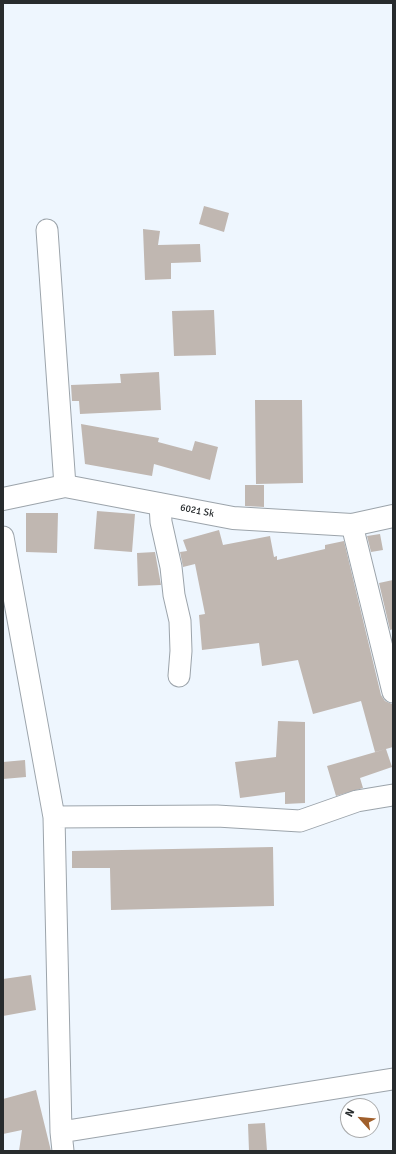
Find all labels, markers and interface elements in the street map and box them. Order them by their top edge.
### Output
street label: 6021 Sk [179,502,215,520]
north arrow [340,1098,380,1138]
text: N [342,1106,357,1119]

